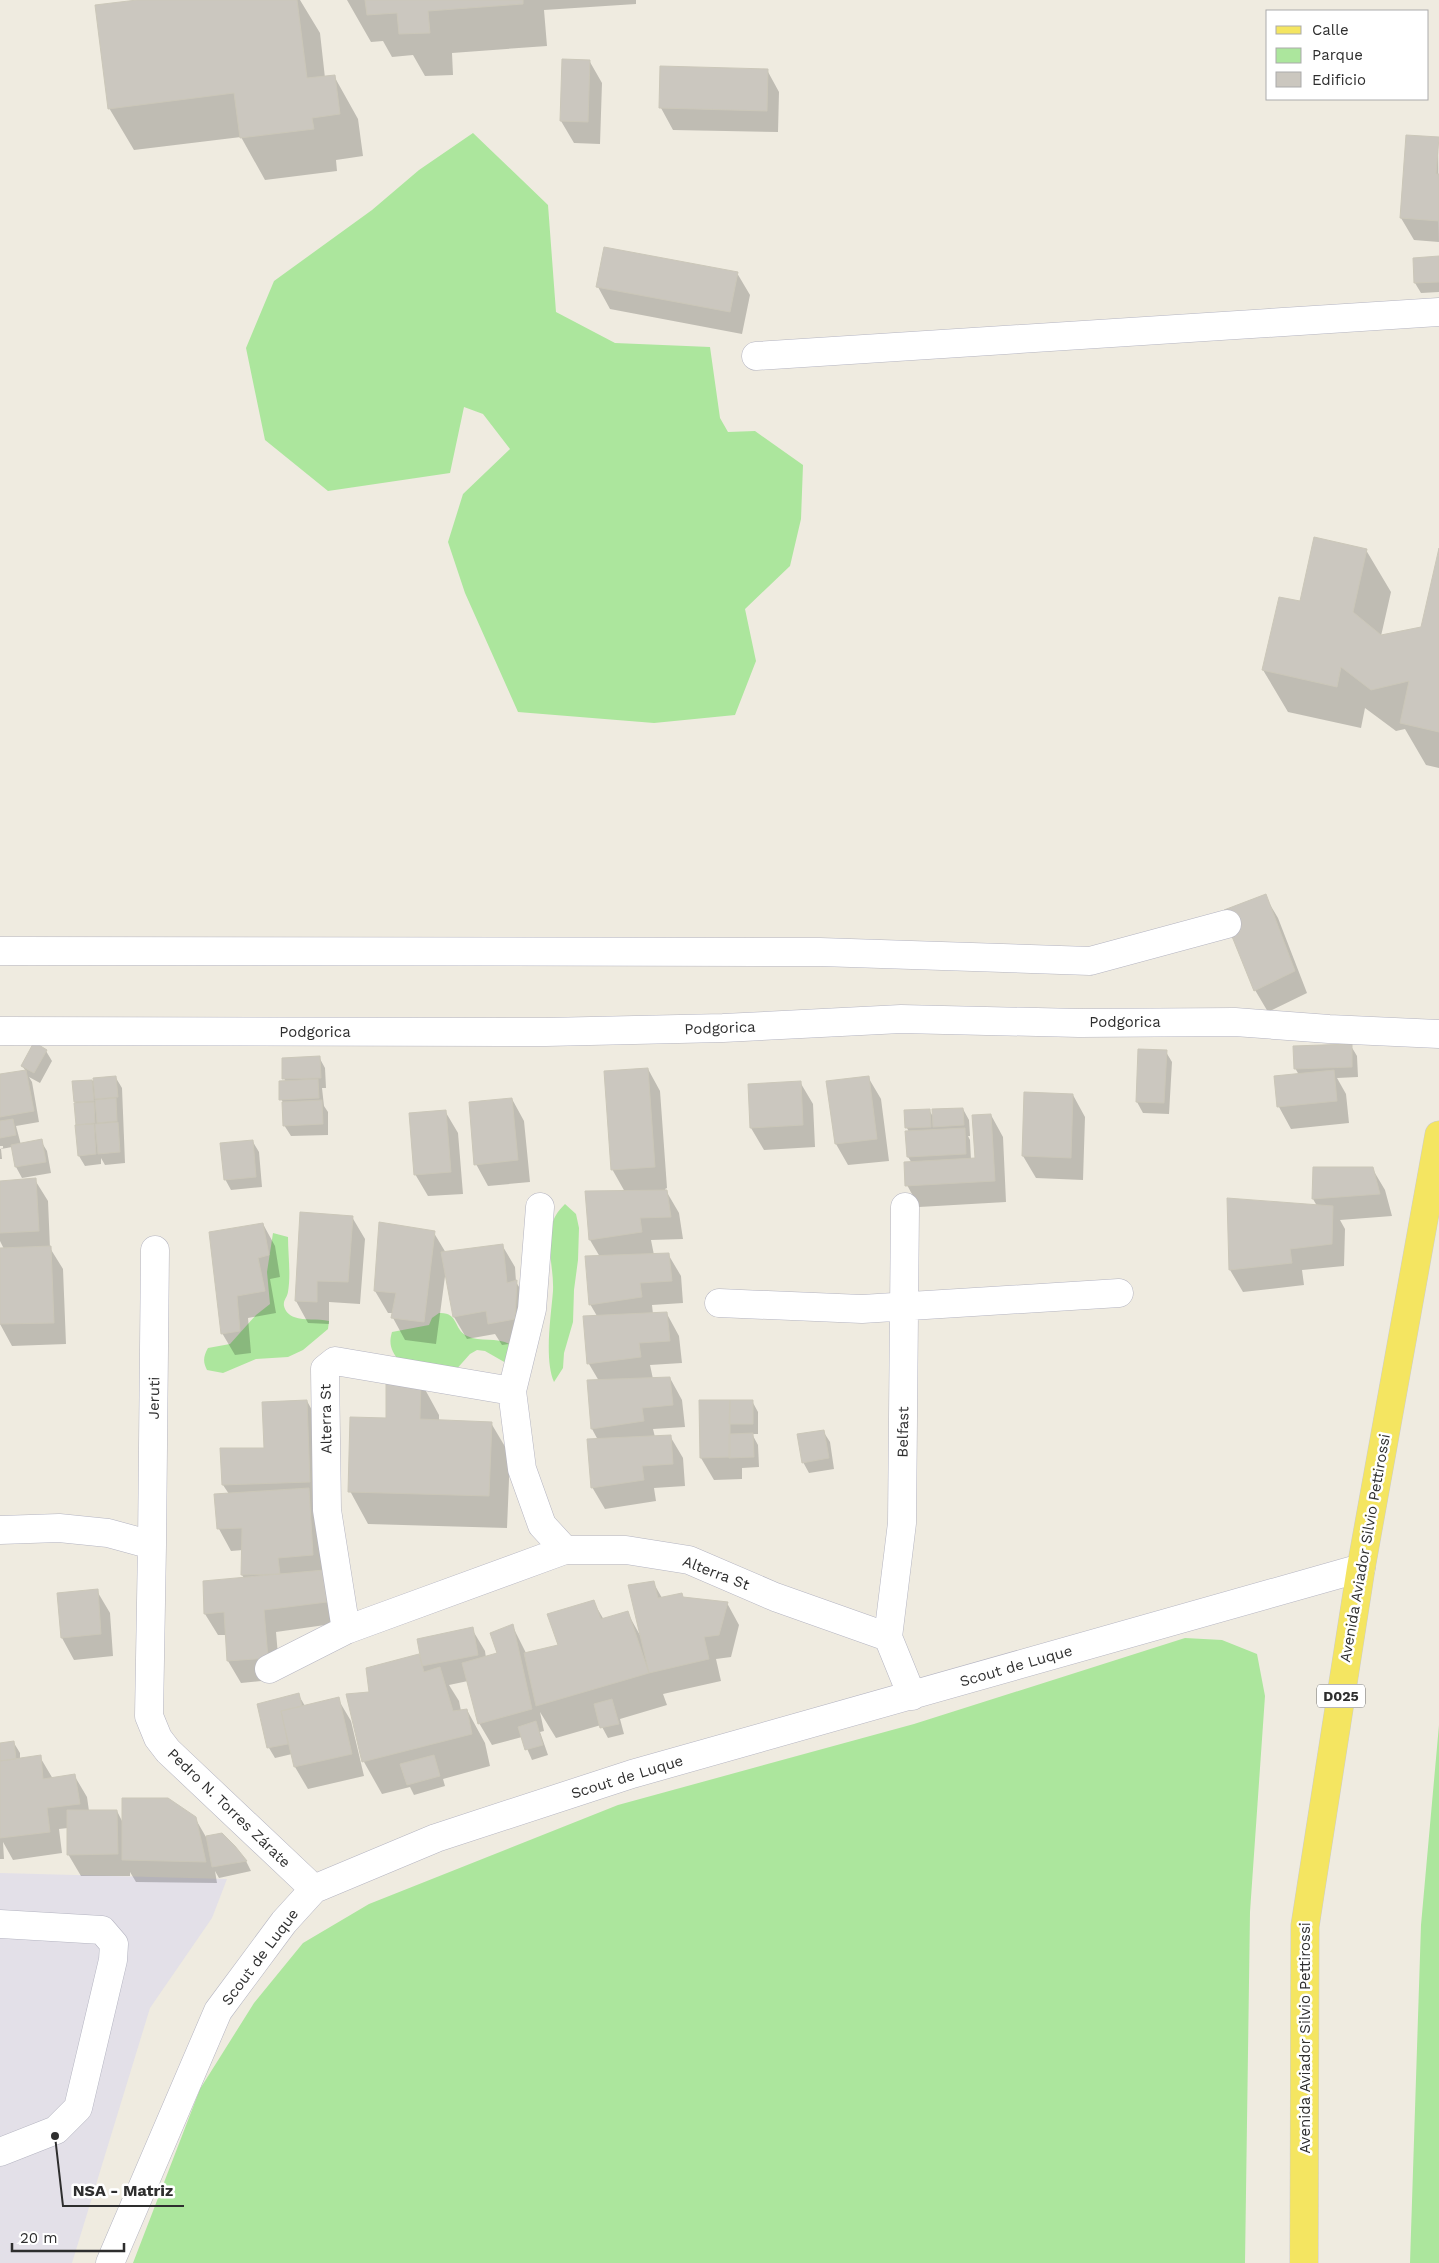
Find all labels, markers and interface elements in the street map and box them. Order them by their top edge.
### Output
legend [1266,10,1429,100]
text: Calle [1312,21,1349,39]
text: Parque [1312,46,1363,64]
text: Edificio [1312,71,1366,89]
street label: Podgorica [1089,1013,1161,1031]
street label: Podgorica [684,1018,756,1038]
street label: Podgorica [279,1023,351,1041]
street label: Jeruti [145,1377,163,1419]
street label: Alterra St [316,1383,336,1454]
street label: Belfast [894,1406,912,1458]
street label: Avenida Aviador Silvio Pettirossi [1336,1432,1394,1664]
street label: Alterra St [680,1552,753,1594]
street label: Scout de Luque [958,1641,1074,1691]
road number: D025 [1317,1684,1365,1708]
street label: Pedro N. Torres Zárate [164,1745,294,1871]
street label: Scout de Luque [569,1751,685,1803]
street label: Scout de Luque [218,1905,302,2009]
street label: Avenida Aviador Silvio Pettirossi [1296,1922,1314,2154]
callout: NSA - Matriz [63,2175,184,2206]
text: NSA - Matriz [73,2181,173,2200]
scale bar [12,2220,125,2252]
text: 20 m [20,2229,58,2247]

